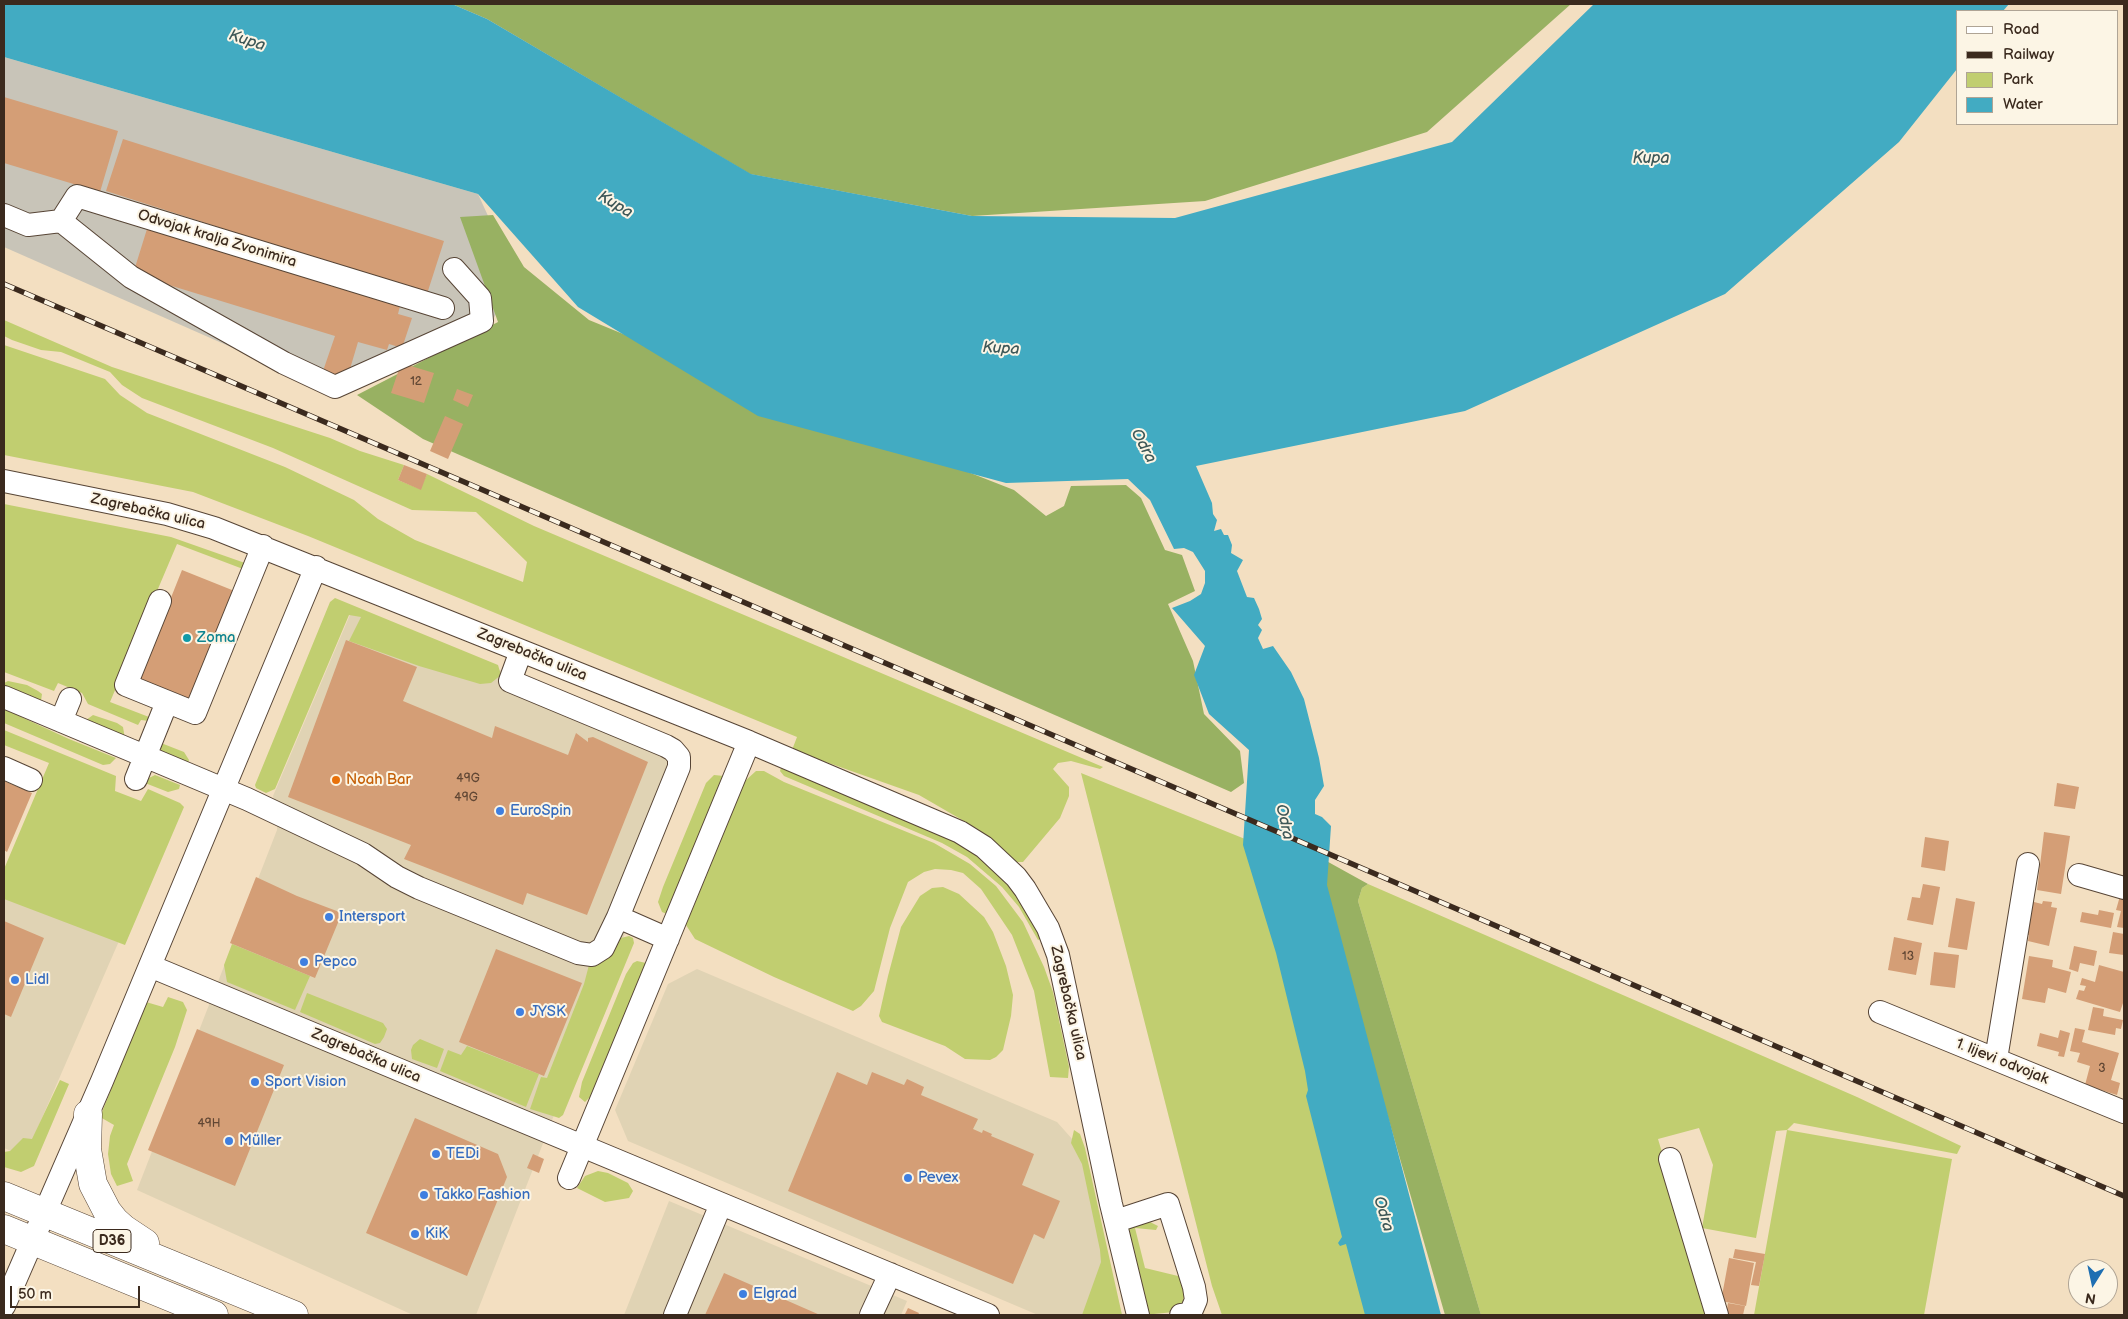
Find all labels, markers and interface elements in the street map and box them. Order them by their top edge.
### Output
legend [1956,10,2118,125]
text: Road [2003,20,2039,39]
water label: Kupa [226,26,268,56]
text: Railway [2003,45,2054,64]
text: Park [2003,70,2033,89]
text: Water [2003,95,2043,114]
water label: Kupa [1632,149,1670,169]
water label: Kupa [594,187,636,223]
street label: Odvojak kralja Zvonimira [135,206,299,272]
water label: Kupa [982,338,1020,360]
house number: 12 [410,375,422,389]
water label: Odra [1126,426,1160,466]
street label: Zagrebačka ulica [89,490,207,534]
street label: Zagrebačka ulica [475,625,589,685]
place label: Zoma [197,629,236,647]
marker: Zoma [181,632,193,644]
place label: Noah Bar [346,771,411,789]
house number: 49G [456,772,480,786]
marker: Noah Bar [330,774,342,786]
house number: 49G [454,791,478,805]
place label: EuroSpin [510,802,571,820]
water label: Odra [1271,802,1297,842]
marker: EuroSpin [494,805,506,817]
place label: Intersport [339,908,405,926]
marker: Intersport [323,911,335,923]
street label: Zagrebačka ulica [1046,944,1090,1062]
house number: 13 [1902,950,1914,964]
place label: Pepco [314,953,357,971]
marker: Pepco [298,956,310,968]
place label: Lidl [25,971,49,989]
marker: Lidl [9,974,21,986]
place label: JYSK [530,1003,566,1021]
marker: JYSK [514,1006,526,1018]
street label: Zagrebačka ulica [309,1025,423,1087]
street label: 1. lijevi odvojak [1953,1035,2051,1089]
house number: 3 [2098,1062,2106,1076]
place label: Sport Vision [265,1073,346,1091]
marker: Sport Vision [249,1076,261,1088]
house number: 49H [197,1117,221,1131]
place label: Müller [239,1132,281,1150]
marker: Müller [223,1135,235,1147]
place label: TEDi [446,1145,479,1163]
marker: TEDi [430,1148,442,1160]
place label: Pevex [918,1169,958,1187]
marker: Pevex [902,1172,914,1184]
place label: Takko Fashion [434,1186,530,1204]
marker: Takko Fashion [418,1189,430,1201]
water label: Odra [1369,1194,1397,1234]
place label: KiK [425,1225,448,1243]
marker: KiK [409,1228,421,1240]
road number: D36 [93,1230,131,1252]
north arrow [2068,1259,2118,1309]
scale bar [12,1276,142,1308]
text: 50 m [18,1285,52,1304]
place label: Elgrad [753,1285,797,1303]
marker: Elgrad [737,1288,749,1300]
text: N [2084,1289,2097,1308]

